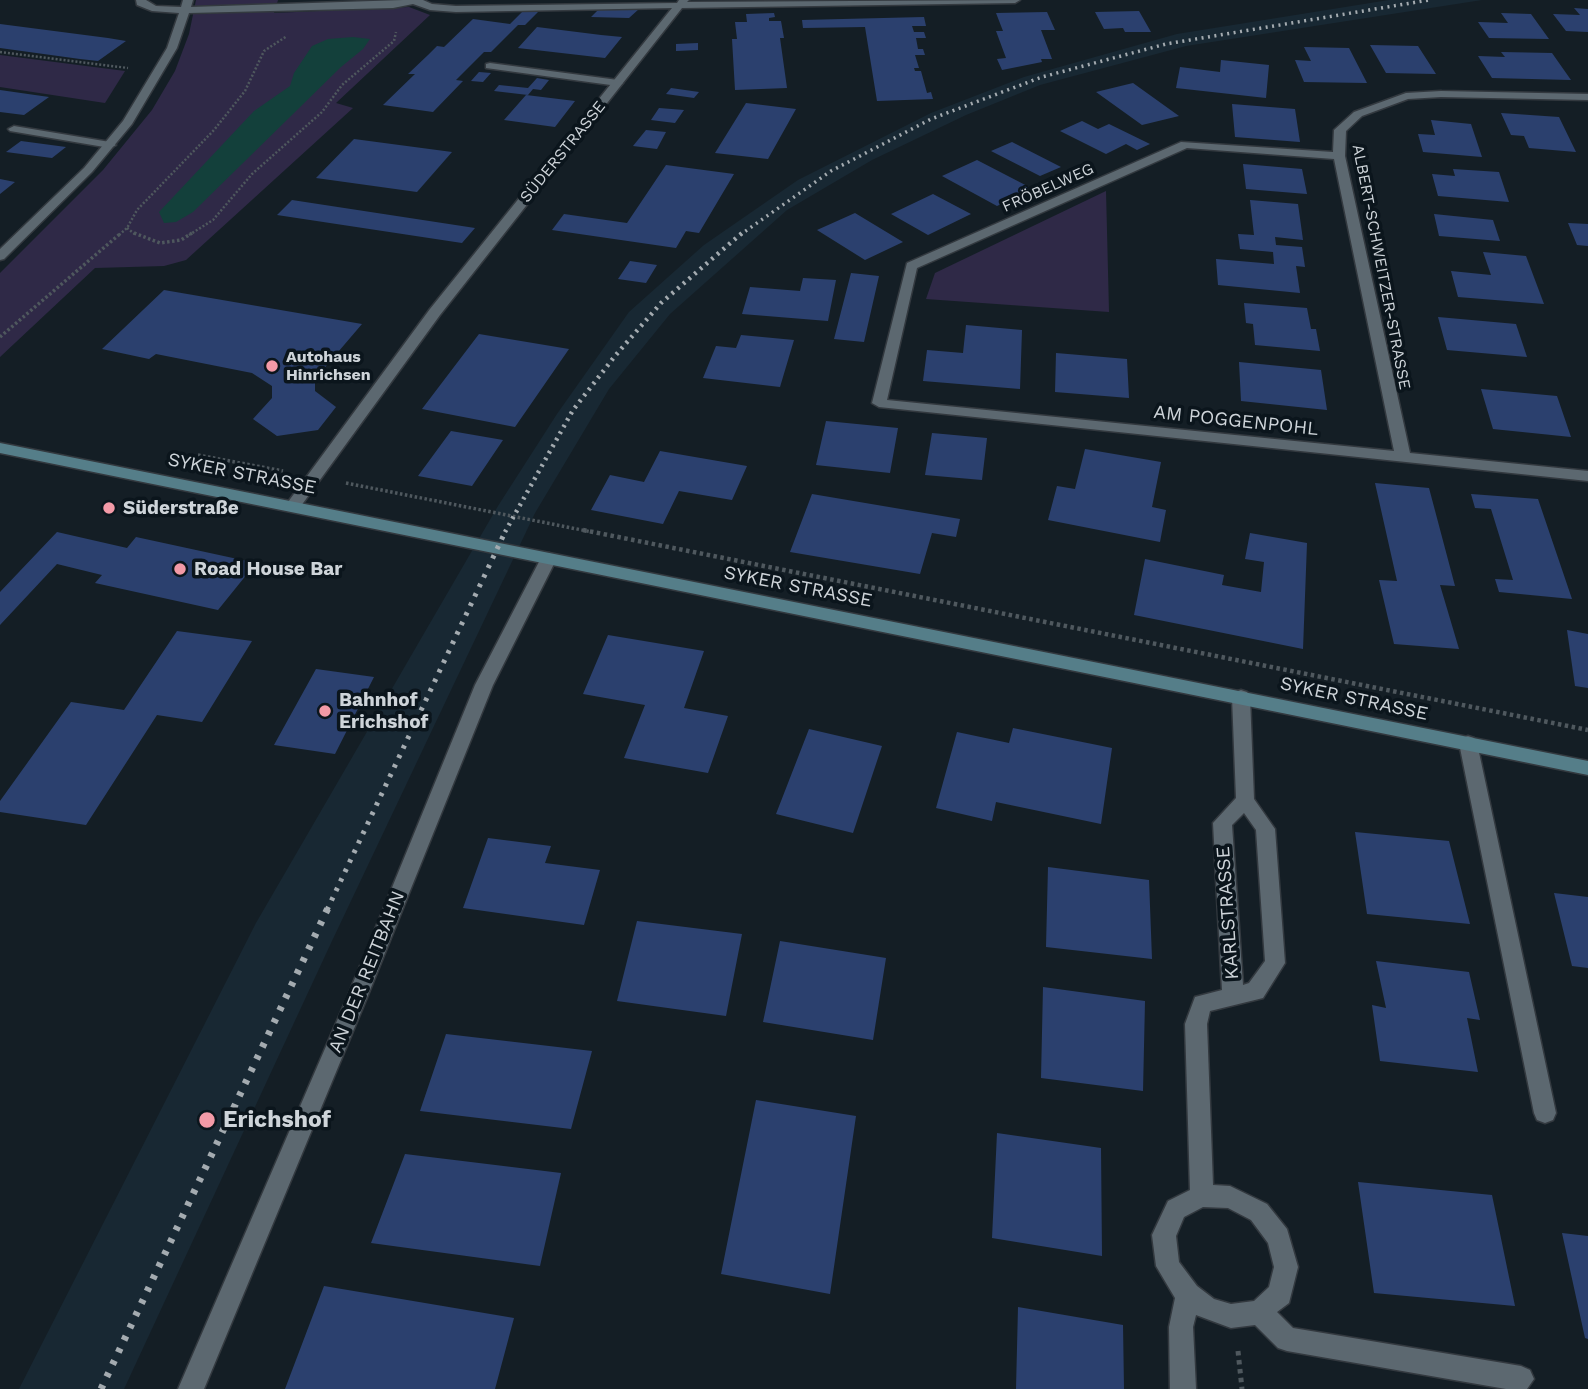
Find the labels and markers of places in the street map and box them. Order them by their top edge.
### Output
place label: Autohaus Hinrichsen [286,347,371,385]
marker: Autohaus Hinrichsen [264,358,280,374]
place label: Süderstraße [123,497,239,519]
marker: Süderstraße [101,500,117,516]
place label: Road House Bar [194,558,342,580]
marker: Road House Bar [172,561,188,577]
place label: Bahnhof Erichshof [339,689,428,733]
marker: Bahnhof Erichshof [317,703,333,719]
place label: Erichshof [223,1106,331,1134]
marker: Erichshof [197,1110,217,1130]

